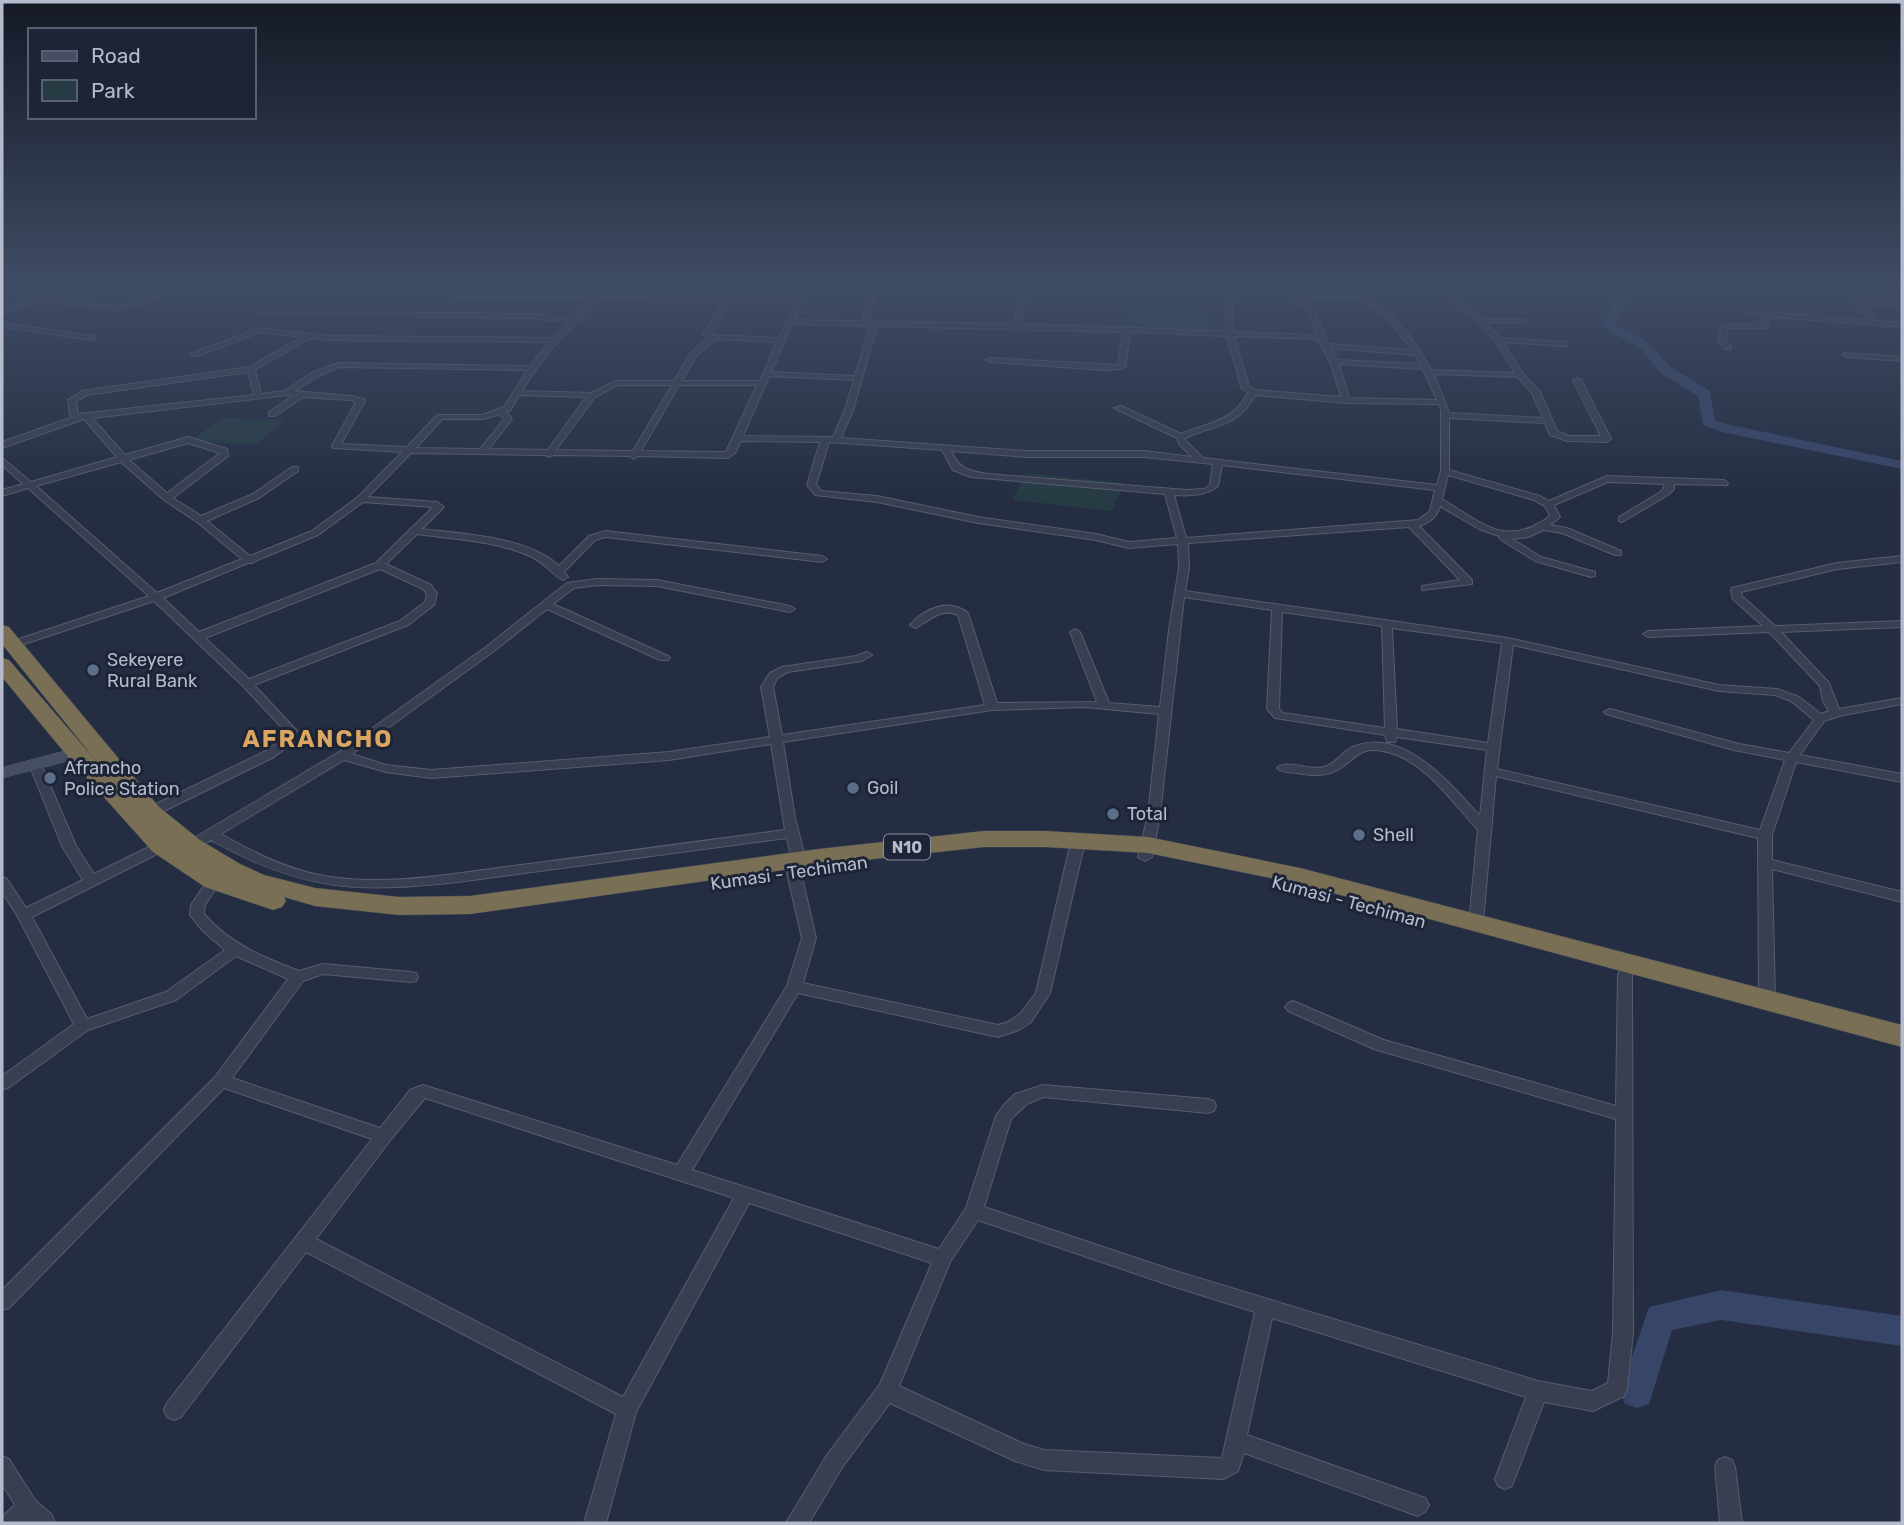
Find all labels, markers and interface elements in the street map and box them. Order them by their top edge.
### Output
legend [28,28,256,119]
text: Road [91,43,141,68]
text: Park [91,78,135,103]
place label: Sekeyere Rural Bank [107,649,198,692]
marker: Sekeyere Rural Bank [85,662,101,678]
district label: AFRANCHO [243,725,393,753]
place label: Afrancho Police Station [64,757,180,800]
marker: Afrancho Police Station [42,770,58,786]
place label: Goil [867,777,898,799]
marker: Goil [845,780,861,796]
place label: Total [1127,803,1167,825]
marker: Total [1105,806,1121,822]
place label: Shell [1373,824,1414,846]
marker: Shell [1351,827,1367,843]
road number: N10 [884,834,930,860]
street label: Kumasi - Techiman [709,851,869,895]
street label: Kumasi - Techiman [1270,871,1428,933]

